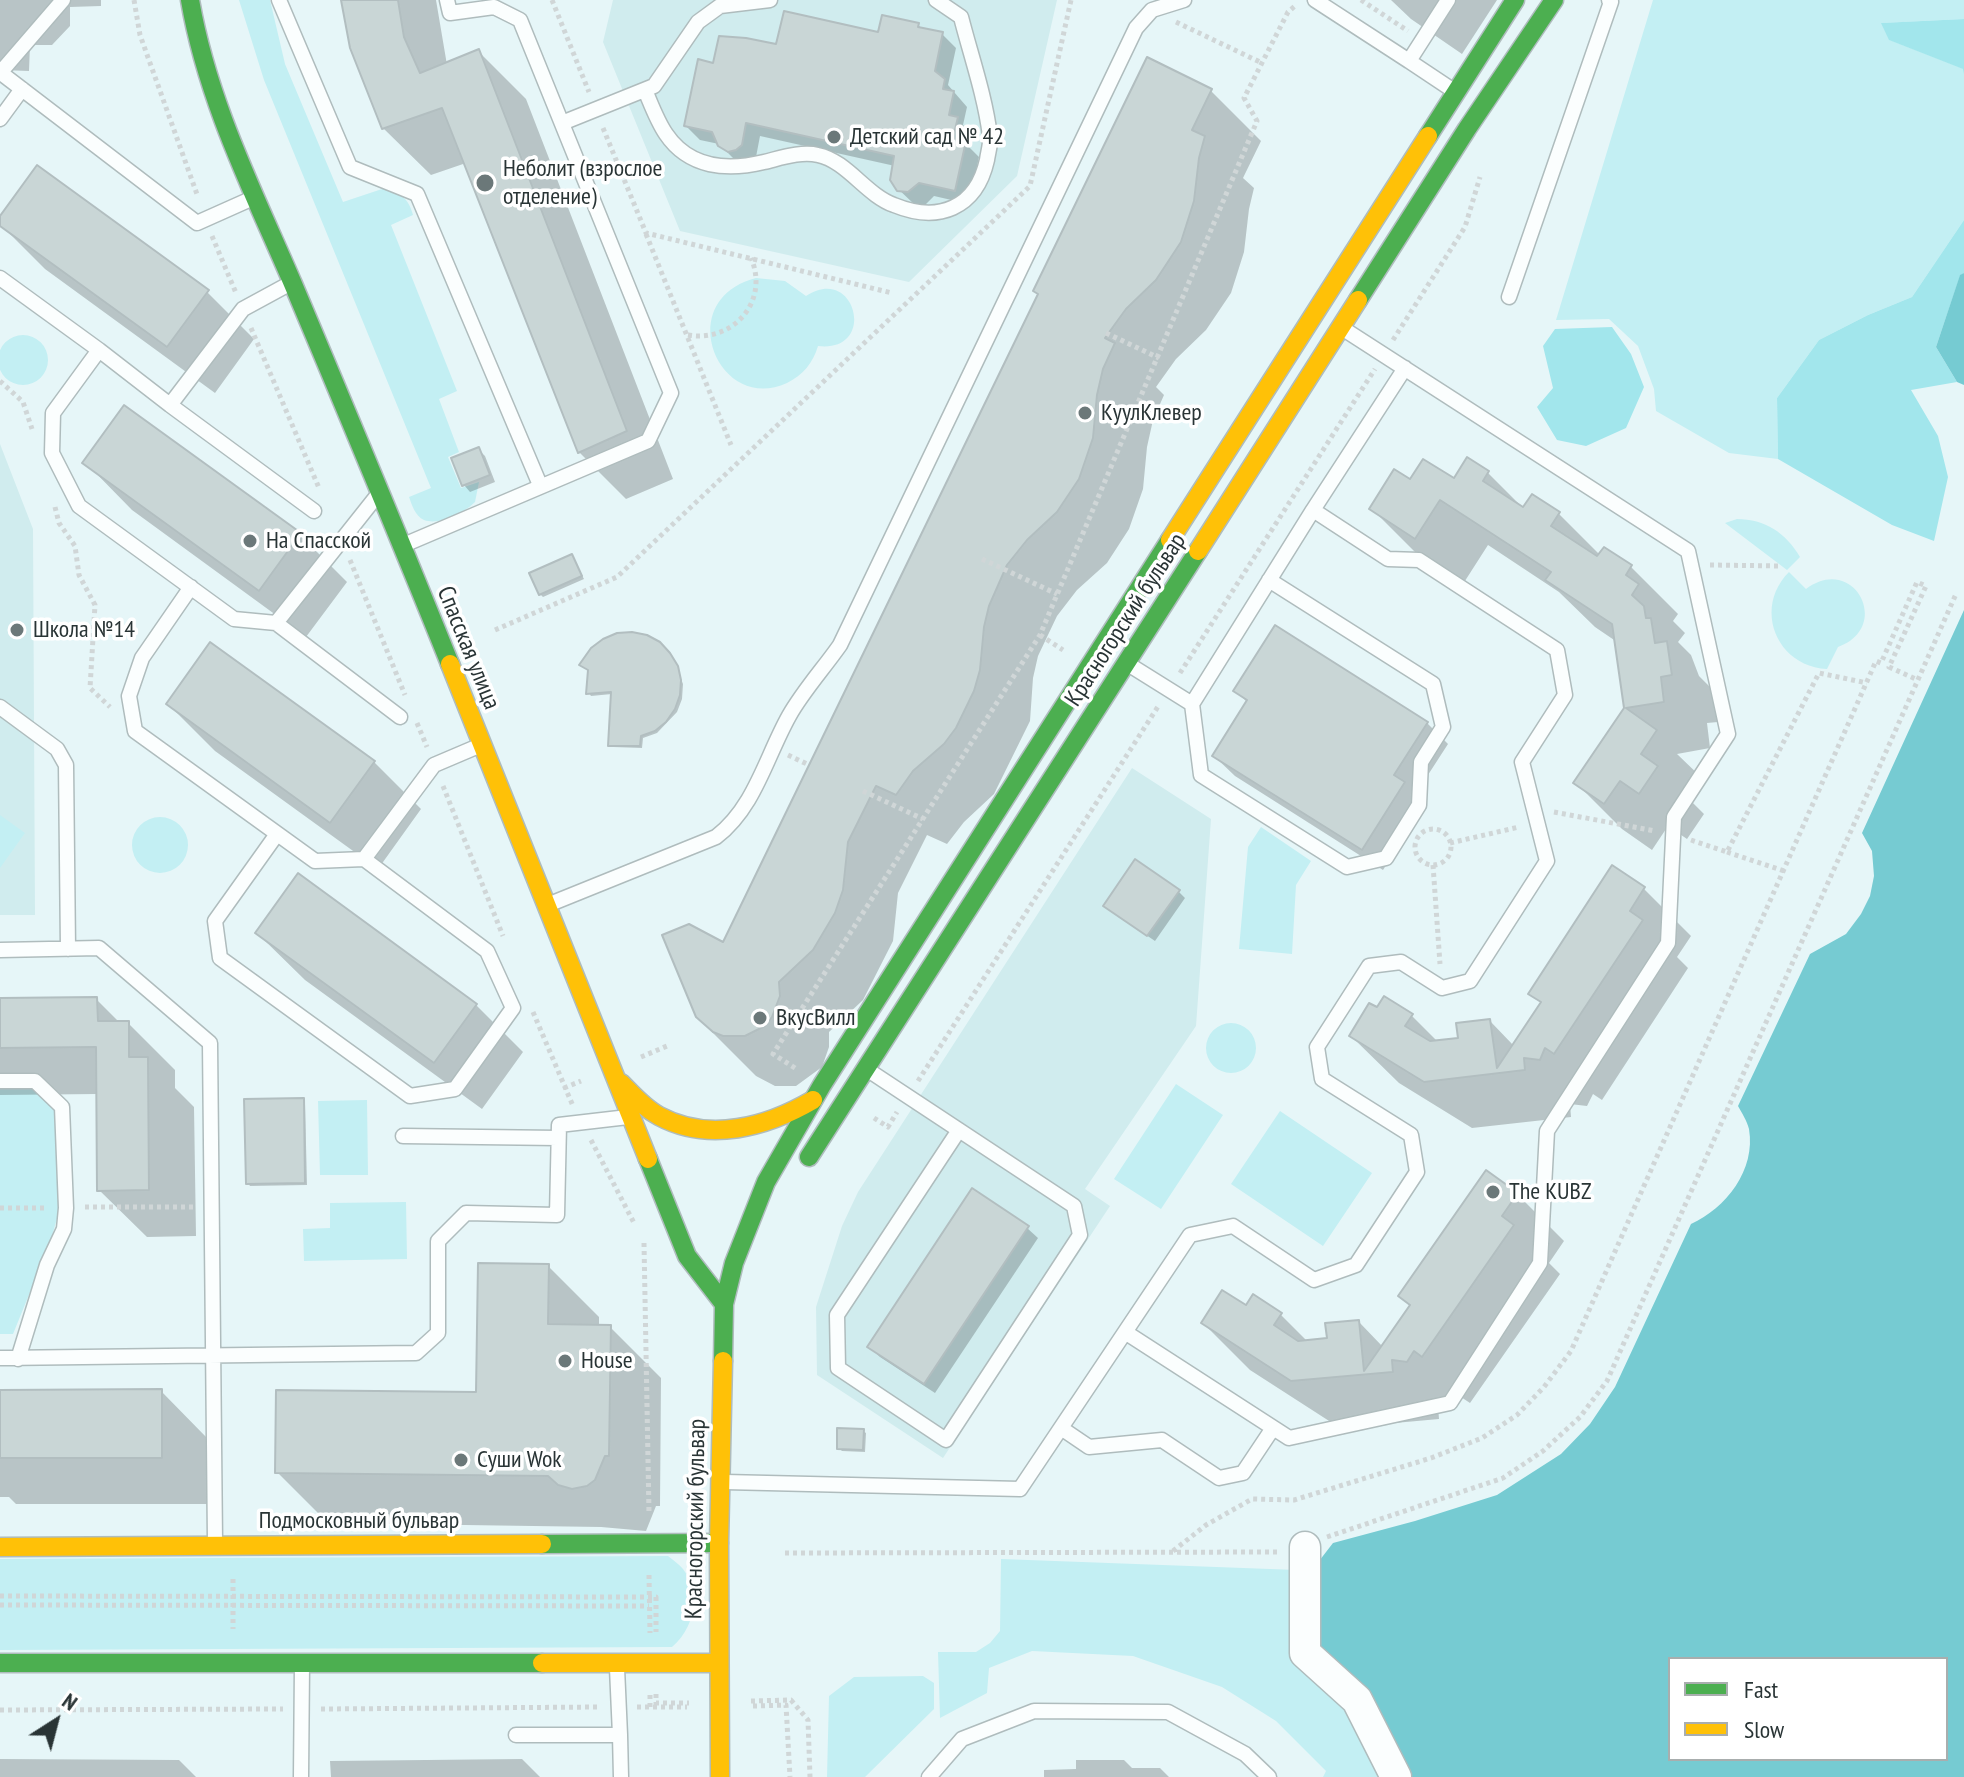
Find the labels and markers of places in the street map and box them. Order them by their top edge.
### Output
place label: Детский сад № 42 [850,123,1004,151]
marker: Детский сад № 42 [825,128,843,146]
place label: Неболит (взрослое отделение) [503,155,663,211]
marker: Неболит (взрослое отделение) [474,172,496,194]
place label: КуулКлевер [1101,399,1202,427]
marker: КуулКлевер [1076,404,1094,422]
place label: На Спасской [266,527,371,555]
marker: На Спасской [241,532,259,550]
place label: Школа №14 [33,616,135,644]
marker: Школа №14 [8,621,26,639]
place label: ВкусВилл [776,1004,855,1032]
marker: ВкусВилл [751,1009,769,1027]
place label: The KUBZ [1509,1178,1591,1206]
marker: The KUBZ [1484,1183,1502,1201]
place label: House [581,1347,633,1375]
marker: House [556,1352,574,1370]
place label: Суши Wok [477,1446,562,1474]
marker: Суши Wok [452,1451,470,1469]

